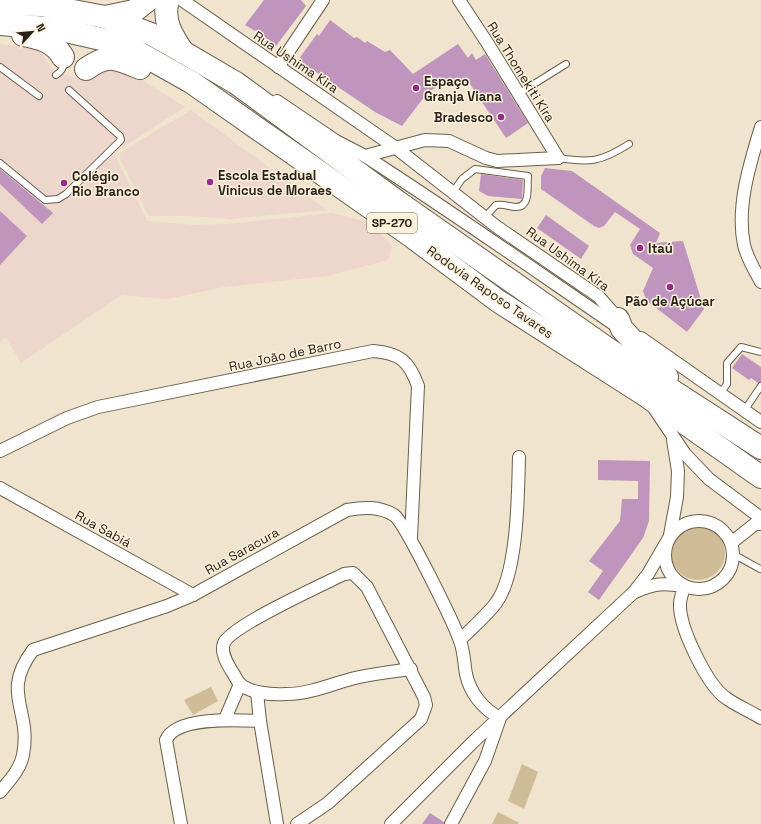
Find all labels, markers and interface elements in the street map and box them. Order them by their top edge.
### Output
north arrow [12,12,52,52]
street label: Rua Thomekiti Kira [483,19,559,126]
text: N [33,21,49,34]
street label: Rua Ushima Kira [250,27,342,97]
place label: Espaço Granja Viana [424,73,502,105]
marker: Espaço Granja Viana [411,83,421,93]
place label: Bradesco [434,109,493,126]
marker: Bradesco [496,112,506,122]
place label: Escola Estadual Vinicus de Moraes [218,167,332,199]
place label: Colégio Rio Branco [72,168,140,200]
marker: Escola Estadual Vinicus de Moraes [205,177,215,187]
marker: Colégio Rio Branco [59,178,69,188]
road number: SP-270 [367,213,417,233]
street label: Rua Ushima Kira [523,223,613,295]
place label: Itaú [648,240,673,257]
street label: Rodovia Raposo Tavares [423,242,557,342]
marker: Itaú [635,243,645,253]
marker: Pão de Açúcar [665,282,675,292]
place label: Pão de Açúcar [625,293,715,310]
street label: Rua João de Barro [227,335,343,375]
street label: Rua Sabiá [72,507,134,552]
street label: Rua Saracura [202,523,283,578]

